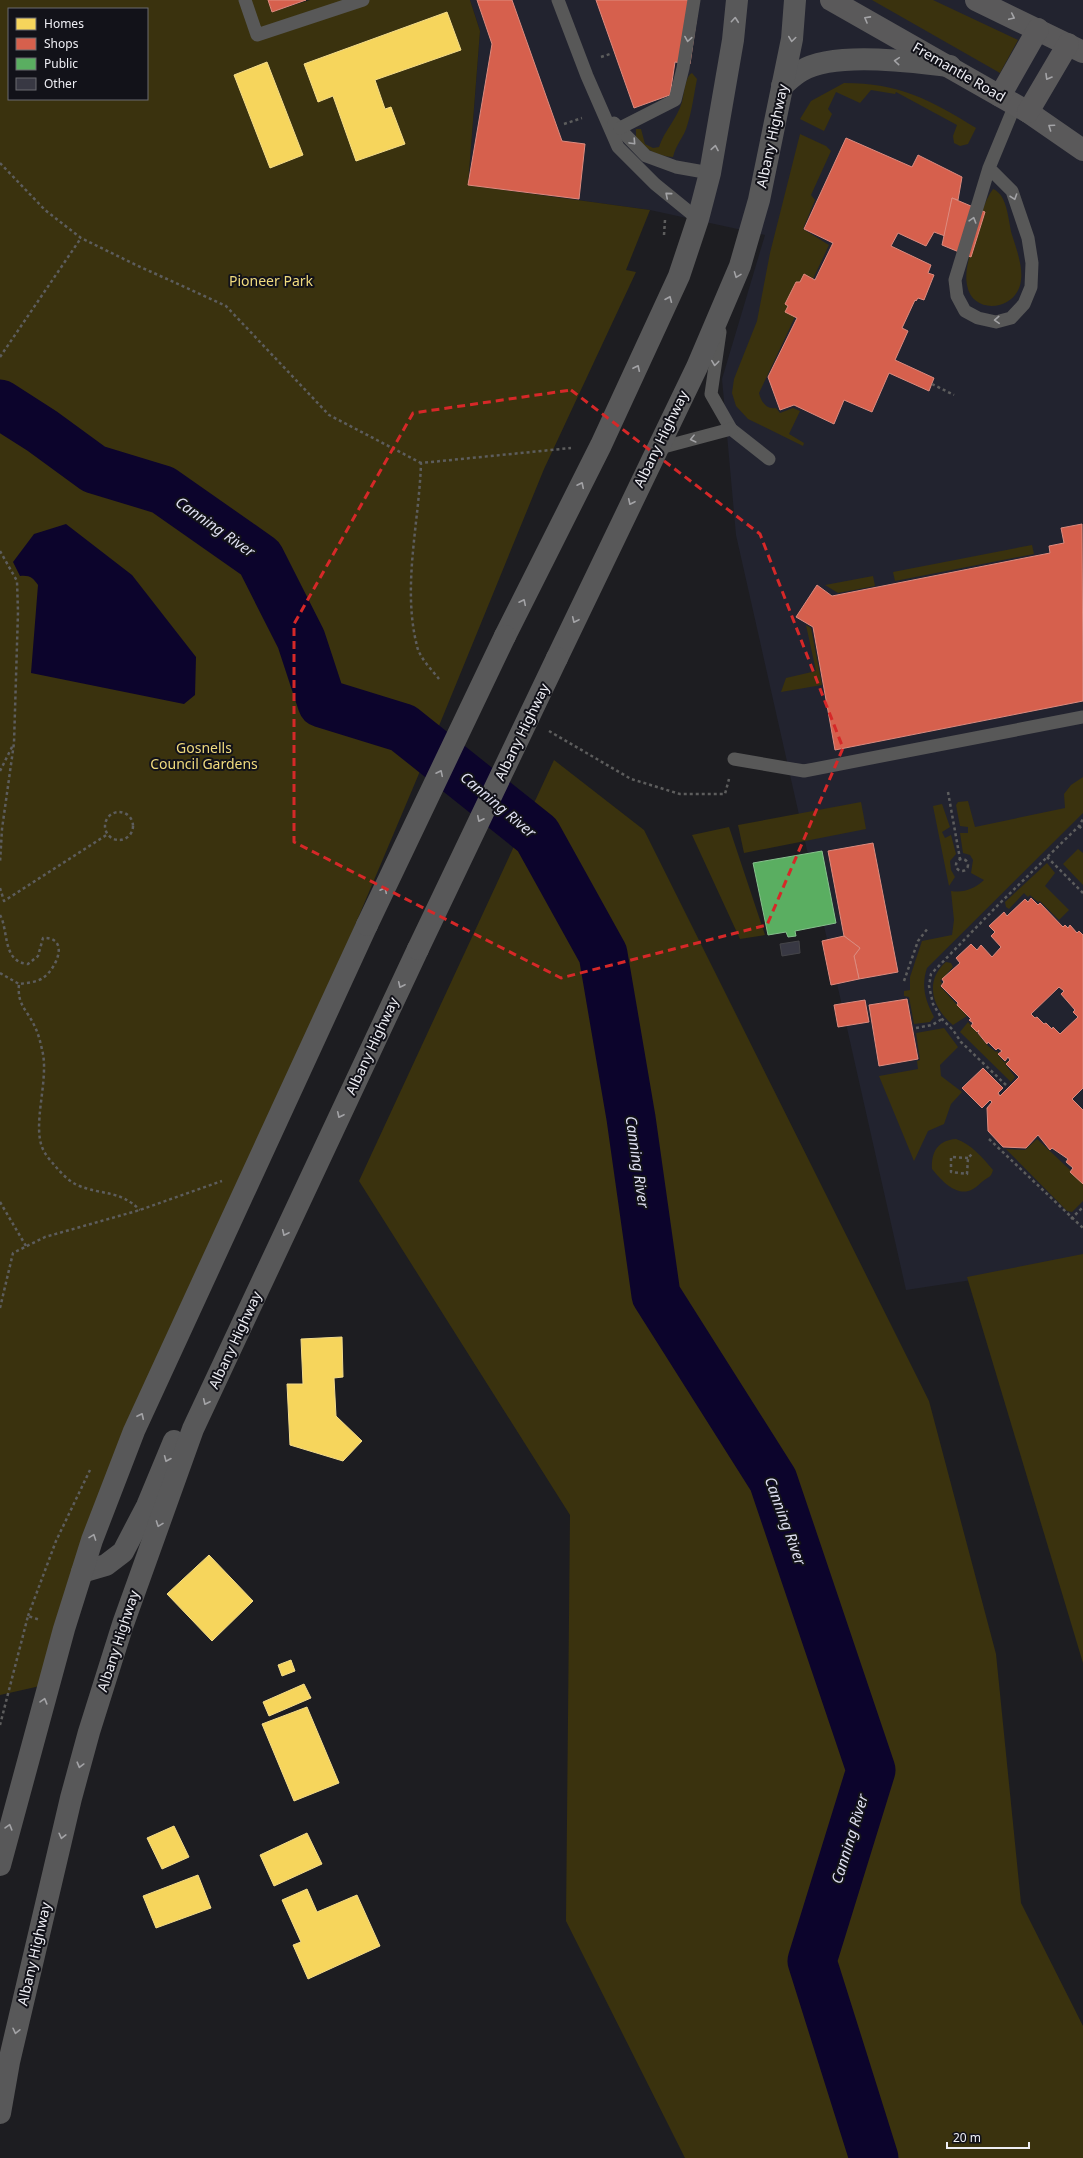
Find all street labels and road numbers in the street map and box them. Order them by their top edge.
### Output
street label: Fremantle Road [909,37,1009,106]
street label: Albany Highway [751,81,792,190]
street label: Albany Highway [629,386,693,490]
street label: Albany Highway [490,679,554,783]
street label: Albany Highway [341,993,403,1098]
street label: Albany Highway [204,1287,266,1392]
street label: Albany Highway [92,1587,143,1694]
street label: Albany Highway [12,1899,55,2008]

